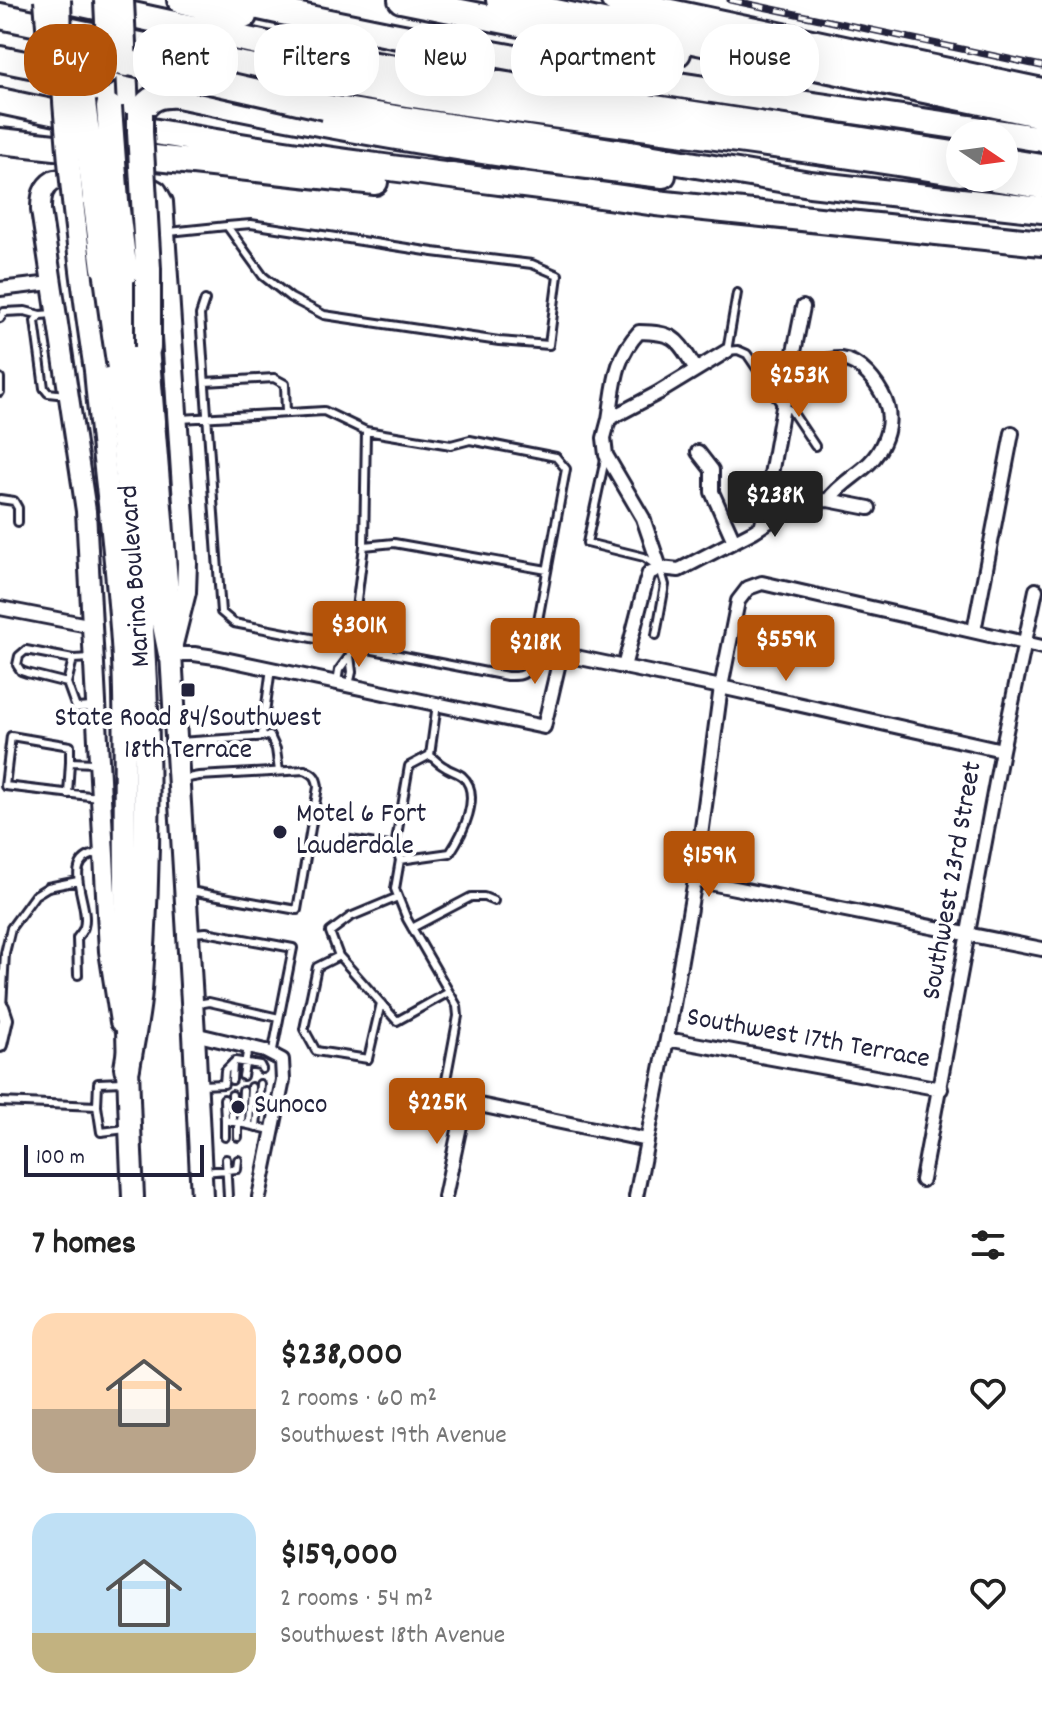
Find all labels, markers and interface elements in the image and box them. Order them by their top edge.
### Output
chip: Buy [24,24,117,96]
chip: Rent [133,24,238,96]
chip: Filters [254,24,379,96]
chip: New [395,24,495,96]
chip: Apartment [511,24,684,96]
chip: House [700,24,819,96]
north arrow [946,120,1018,192]
map controls [946,120,1018,192]
pin: $253K [743,351,855,419]
text: $253K [769,358,829,395]
pin: $238K [719,471,831,539]
text: $238K [746,478,804,515]
street label: Marina Boulevard [111,483,163,669]
pin: $301K [303,601,415,669]
text: $301K [331,608,387,645]
pin: $559K [730,615,842,683]
pin: $218K [479,618,591,686]
text: $559K [755,622,817,659]
text: $218K [509,625,561,662]
marker: State Road 84/Southwest 18th Terrace [179,681,197,699]
place label: State Road 84/Southwest 18th Terrace [55,700,321,772]
street label: Southwest 23rd Street [913,759,995,1003]
place label: Motel 6 Fort Lauderdale [296,796,426,868]
marker: Motel 6 Fort Lauderdale [271,823,289,841]
pin: $159K [653,831,765,899]
text: $159K [682,838,736,875]
street label: Southwest 17th Terrace [683,999,933,1081]
pin: $225K [381,1078,493,1146]
text: $225K [407,1085,467,1122]
place label: Sunoco [254,1087,328,1127]
marker: Sunoco [229,1098,247,1116]
scale bar [24,1141,204,1177]
text: 100 m [36,1143,85,1174]
text: 7 homes [32,1221,136,1270]
icon: filters [966,1223,1010,1267]
text: $238,000 [280,1332,403,1381]
icon: home [96,1345,192,1441]
icon: heart [966,1371,1010,1415]
text: 2 rooms · 60 m² [280,1381,437,1418]
text: Southwest 19th Avenue [280,1418,507,1455]
text: $159,000 [280,1532,398,1581]
icon: home [96,1545,192,1641]
icon: heart [966,1571,1010,1615]
text: 2 rooms · 54 m² [280,1581,433,1618]
text: Southwest 18th Avenue [280,1618,505,1655]

